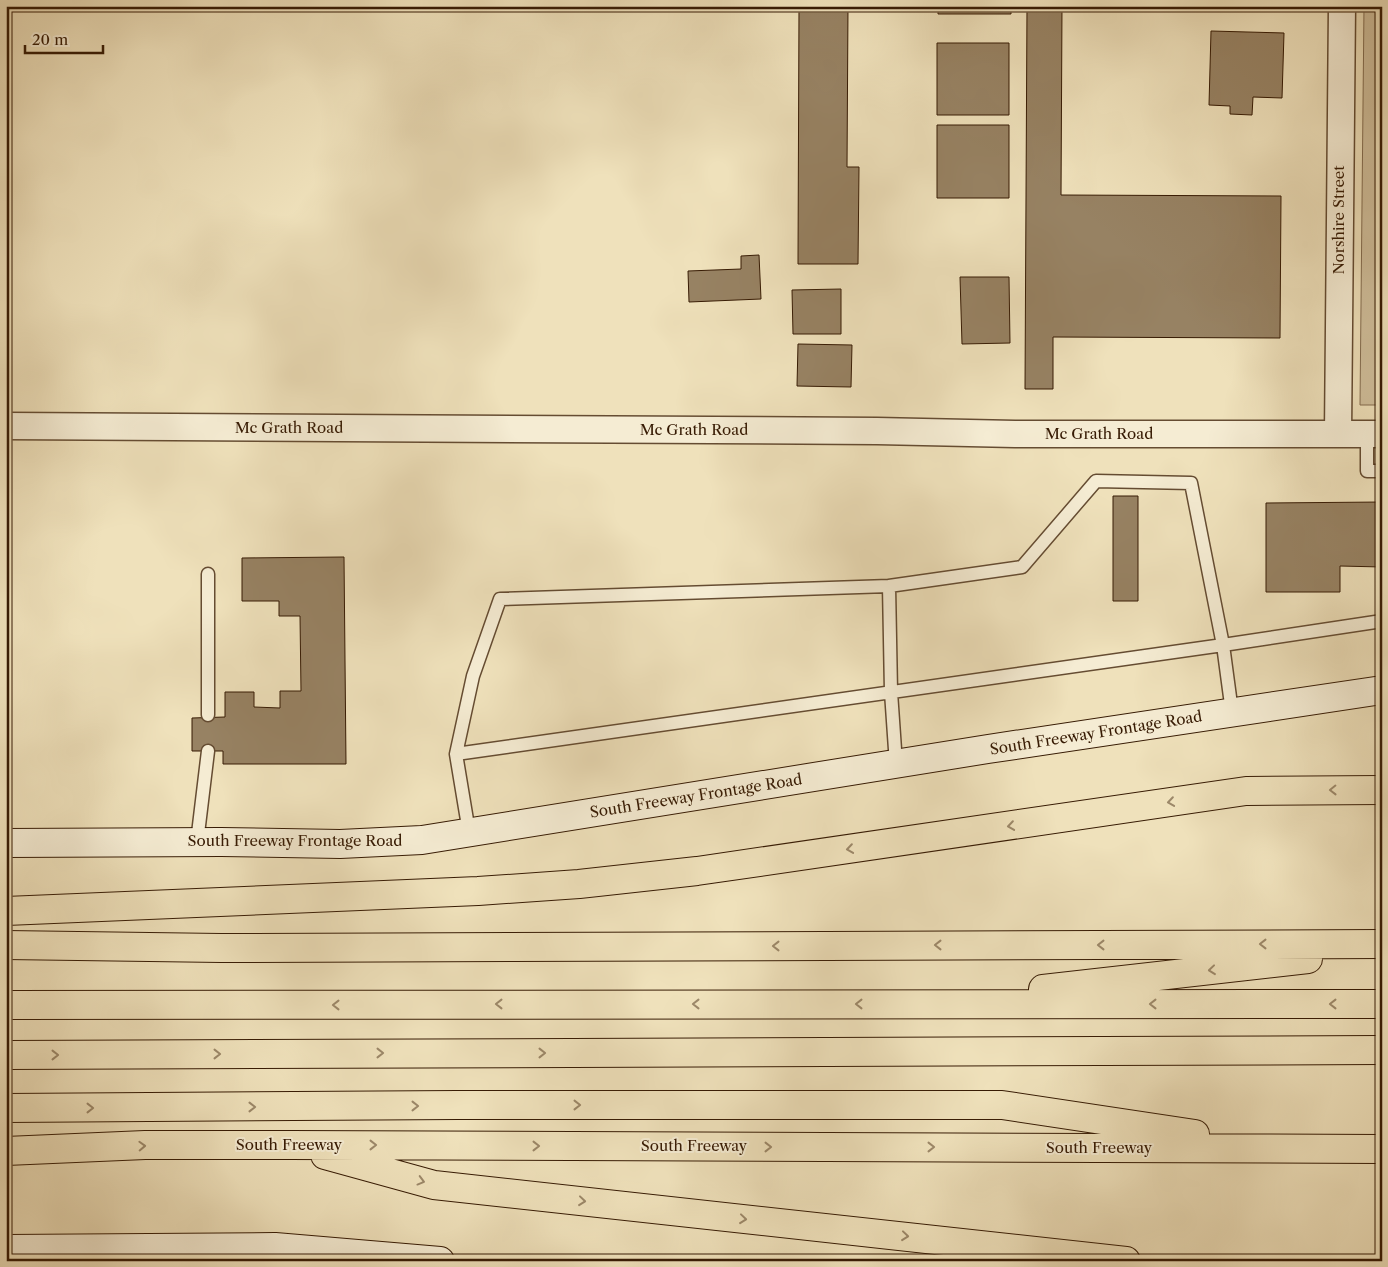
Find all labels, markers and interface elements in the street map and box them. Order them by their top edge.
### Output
scale bar [25,22,102,54]
text: 20 m [32,30,68,49]
street label: Norshire Street [1329,165,1348,275]
street label: Mc Grath Road [235,418,343,437]
street label: Mc Grath Road [640,420,748,439]
street label: Mc Grath Road [1045,424,1153,443]
street label: South Freeway Frontage Road [988,706,1204,759]
street label: South Freeway Frontage Road [588,769,804,822]
one-way arrow [1329,785,1336,795]
one-way arrow [1167,796,1175,807]
one-way arrow [1006,820,1015,830]
street label: South Freeway Frontage Road [188,831,402,850]
one-way arrow [845,843,853,854]
one-way arrow [1259,939,1266,949]
one-way arrow [934,940,942,950]
one-way arrow [1096,940,1104,950]
one-way arrow [771,941,779,951]
one-way arrow [1207,964,1215,975]
one-way arrow [494,999,502,1009]
one-way arrow [692,999,700,1009]
one-way arrow [854,999,862,1009]
one-way arrow [1149,999,1156,1009]
one-way arrow [1329,999,1336,1009]
one-way arrow [332,1000,340,1010]
one-way arrow [376,1048,384,1058]
one-way arrow [539,1048,547,1058]
one-way arrow [214,1049,222,1059]
one-way arrow [52,1050,59,1060]
one-way arrow [574,1100,582,1110]
one-way arrow [412,1101,419,1111]
one-way arrow [249,1102,257,1112]
one-way arrow [86,1103,94,1113]
street label: South Freeway [236,1135,343,1154]
street label: South Freeway [641,1136,748,1155]
street label: South Freeway [1046,1138,1153,1157]
one-way arrow [139,1140,147,1151]
one-way arrow [370,1140,377,1150]
one-way arrow [532,1141,540,1151]
one-way arrow [764,1142,772,1152]
one-way arrow [927,1142,935,1152]
one-way arrow [416,1175,425,1186]
one-way arrow [578,1195,586,1206]
one-way arrow [740,1213,748,1224]
one-way arrow [901,1230,909,1241]

